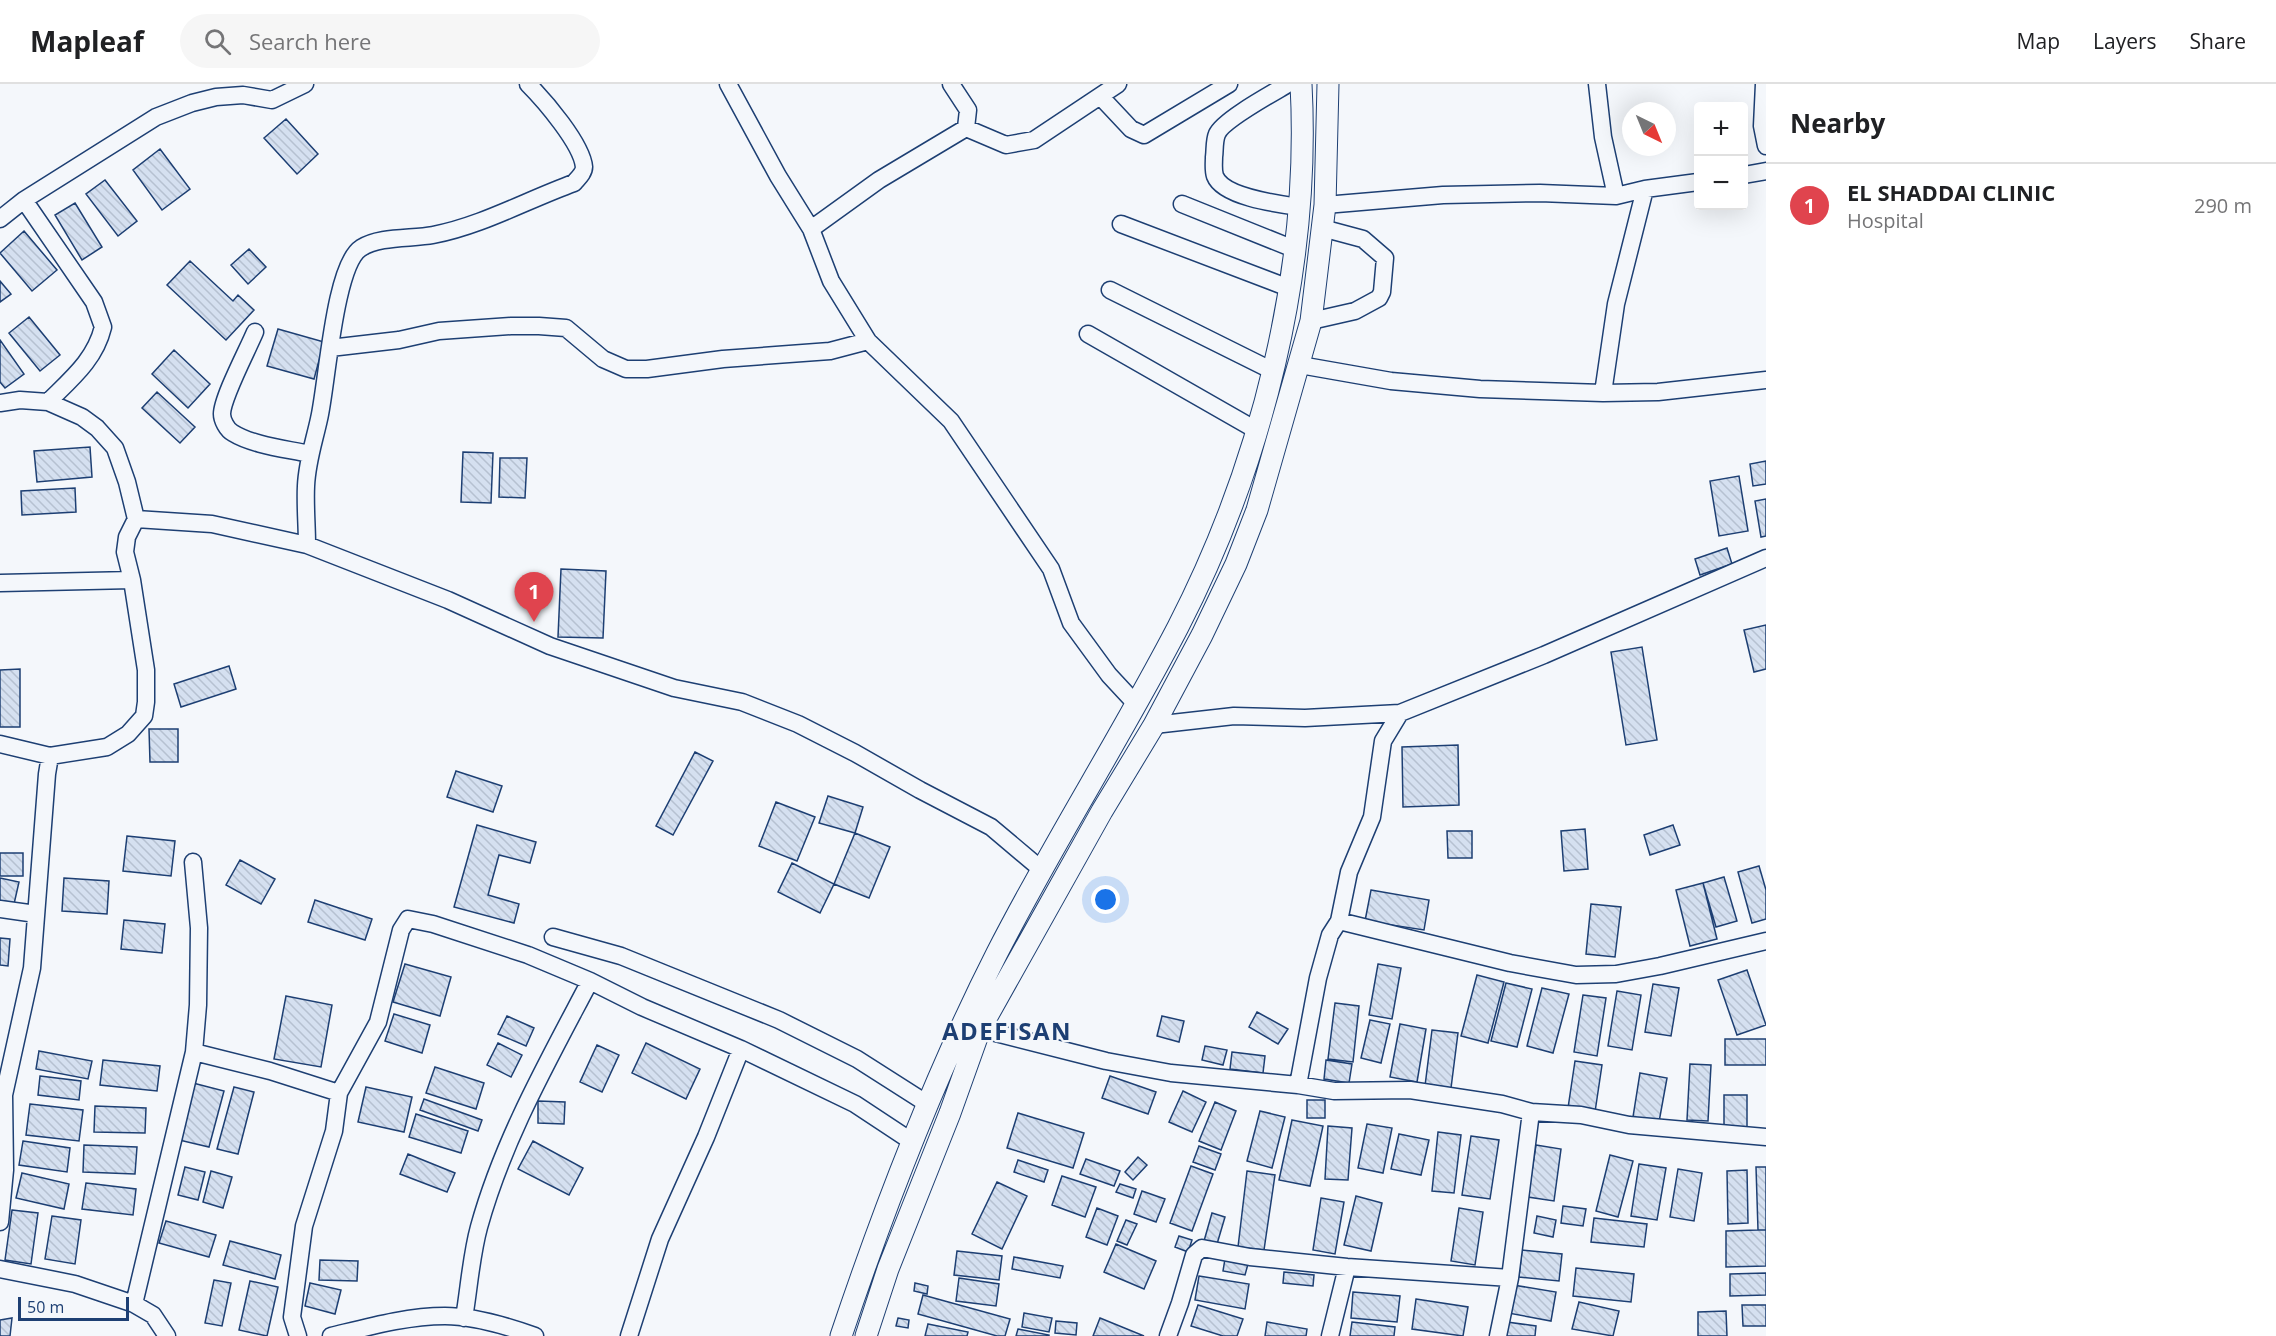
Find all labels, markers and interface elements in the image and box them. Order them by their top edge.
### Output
search box [180,14,600,68]
text: Mapleaf [30,22,144,60]
icon: search [201,25,234,58]
text: Search here [249,26,371,56]
text: Map [2017,27,2060,55]
text: Layers [2093,27,2157,55]
text: Share [2190,27,2246,55]
north arrow [1622,102,1676,156]
map controls [1694,102,1748,210]
button: + [1694,102,1748,156]
text: Nearby [1790,105,1885,141]
button: − [1694,156,1748,210]
text: EL SHADDAI CLINIC [1847,177,2055,207]
text: 1 [1804,192,1815,219]
text: 290 m [2194,192,2252,219]
text: Hospital [1847,207,1924,234]
pin: 1 [514,572,554,622]
your location [1091,885,1120,914]
district label: ADEFISAN [942,1014,1072,1047]
scale bar [18,1294,129,1322]
text: 50 m [27,1296,64,1318]

